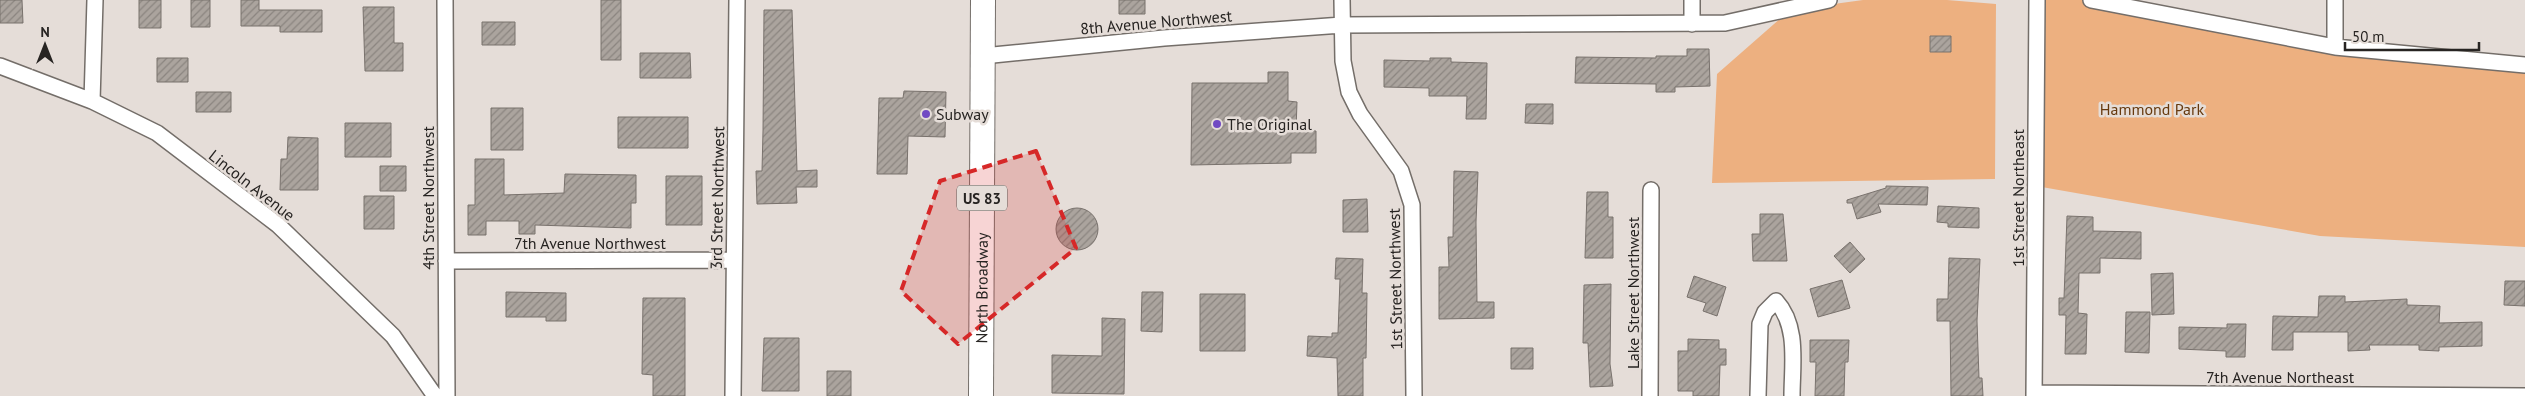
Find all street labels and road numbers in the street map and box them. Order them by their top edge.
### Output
street label: 8th Avenue Northwest [1079,5,1233,39]
street label: 4th Street Northwest [418,126,438,270]
street label: 3rd Street Northwest [706,126,728,270]
street label: 1st Street Northeast [2008,128,2028,267]
street label: Lincoln Avenue [205,145,299,225]
road number: US 83 [957,186,1007,210]
street label: 1st Street Northwest [1384,207,1406,350]
street label: Lake Street Northwest [1623,216,1643,369]
street label: North Broadway [971,232,992,343]
street label: 7th Avenue Northwest [514,233,666,253]
street label: 7th Avenue Northeast [2206,367,2355,387]

